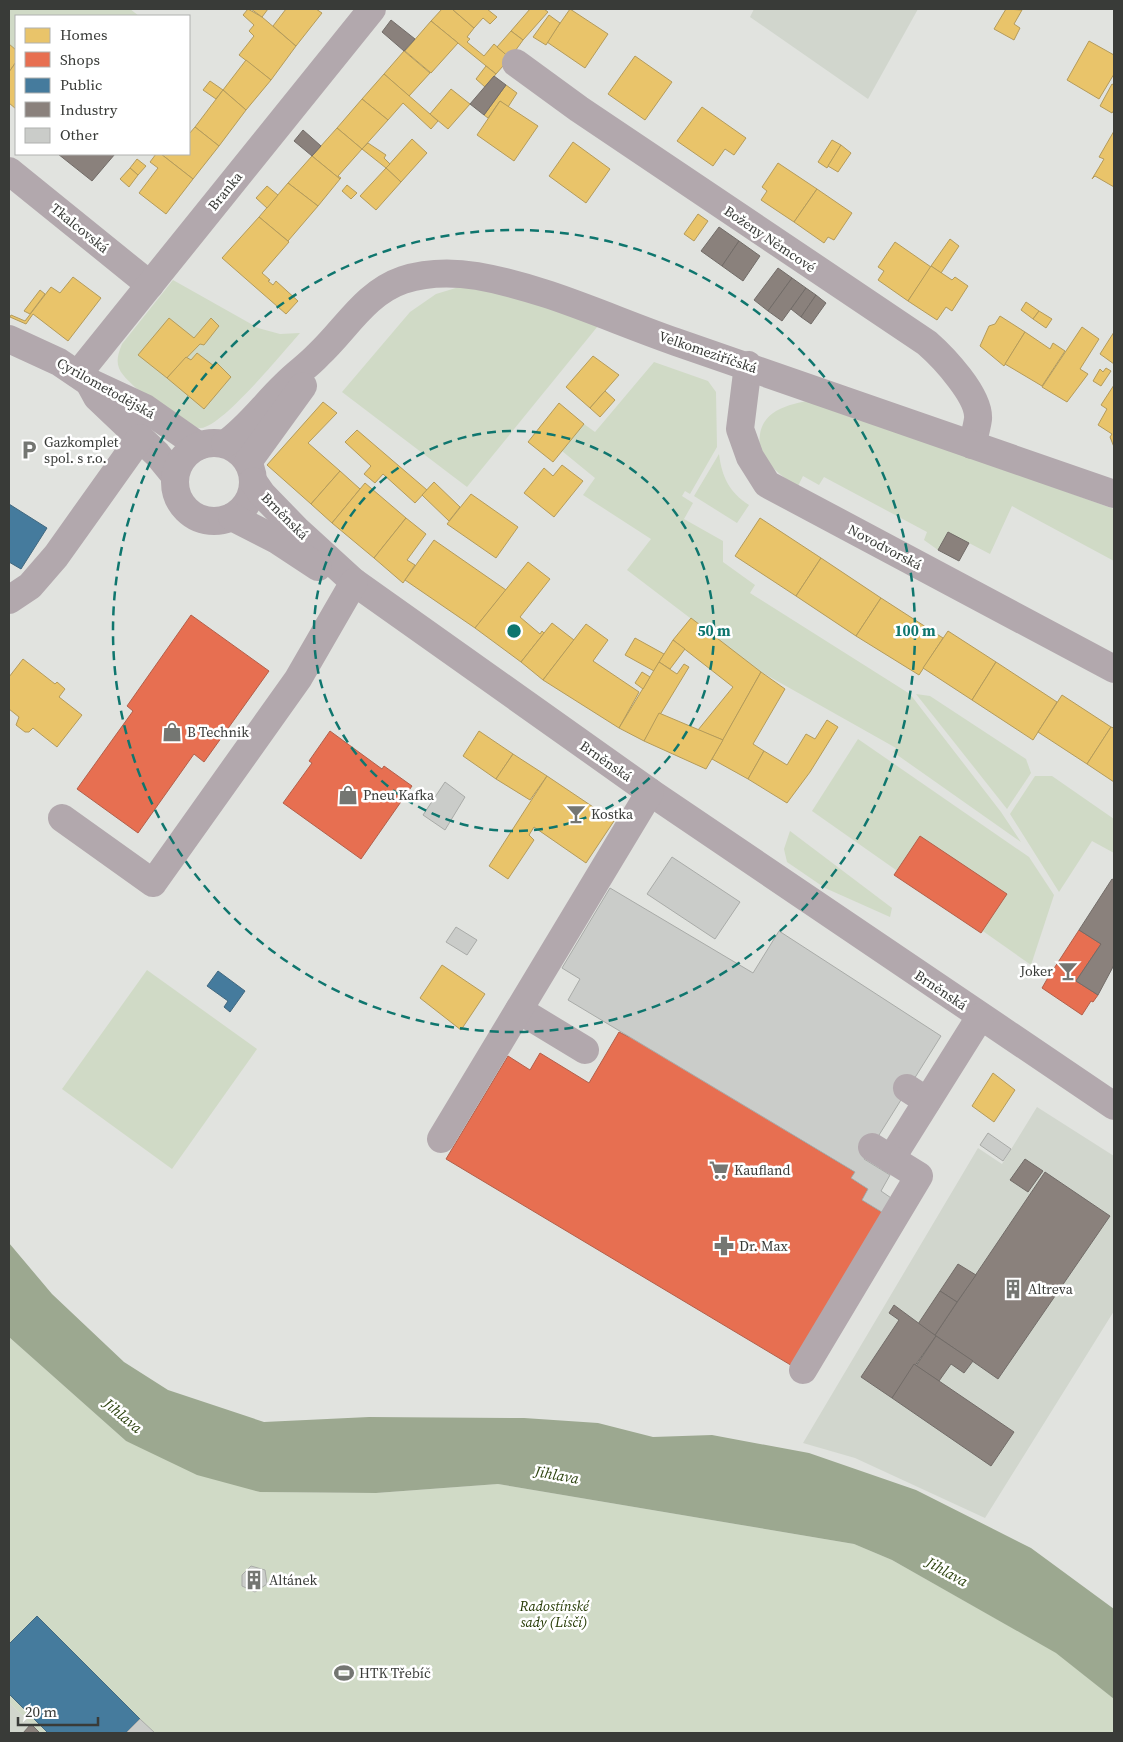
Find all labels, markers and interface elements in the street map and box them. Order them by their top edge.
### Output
legend [15,15,190,155]
text: Homes [60,24,107,45]
text: Shops [60,49,100,70]
text: Public [60,74,102,95]
text: Industry [60,99,118,120]
text: Other [60,124,99,145]
street label: Branka [203,167,247,215]
street label: Tkalcovská [47,198,114,258]
street label: Boženy Němcové [720,201,820,277]
street label: Velkomeziříčská [656,326,761,378]
street label: Cyrilometodějská [53,353,160,424]
place label: Gazkomplet spol. s r.o. [44,432,119,468]
parking icon: Gazkomplet spol. s r.o. [18,439,40,461]
street label: Brněnská [257,488,314,545]
street label: Novodvorská [845,519,926,575]
text: 50 m [697,620,731,641]
text: 100 m [894,620,936,641]
centre of rings [505,622,523,640]
shop icon: B Technik [161,721,183,743]
place label: B Technik [187,722,249,742]
street label: Brněnská [576,736,637,787]
shop icon: Pneu Kafka [337,784,359,806]
place label: Pneu Kafka [363,785,435,805]
bar icon: Kostka [565,803,587,825]
place label: Kostka [591,804,634,824]
bar icon: Joker [1057,960,1079,982]
place label: Joker [1019,961,1053,981]
street label: Brněnská [911,965,972,1015]
supermarket icon: Kaufland [708,1159,730,1181]
place label: Kaufland [734,1160,790,1180]
pharmacy icon: Dr. Max [713,1235,735,1257]
place label: Dr. Max [739,1236,789,1256]
building icon: Altreva [1002,1278,1024,1300]
place label: Altreva [1028,1279,1074,1299]
water label: Jihlava [98,1392,147,1438]
water label: Jihlava [531,1460,581,1489]
water label: Jihlava [921,1551,972,1592]
building icon: Altánek [243,1569,265,1591]
place label: Altánek [269,1570,318,1590]
park label: Radostínské sady (Lísčí) [518,1596,590,1632]
sports icon: HTK Třebíč [333,1662,355,1684]
place label: HTK Třebíč [359,1663,431,1683]
scale bar [18,1694,98,1726]
text: 20 m [25,1701,57,1722]

